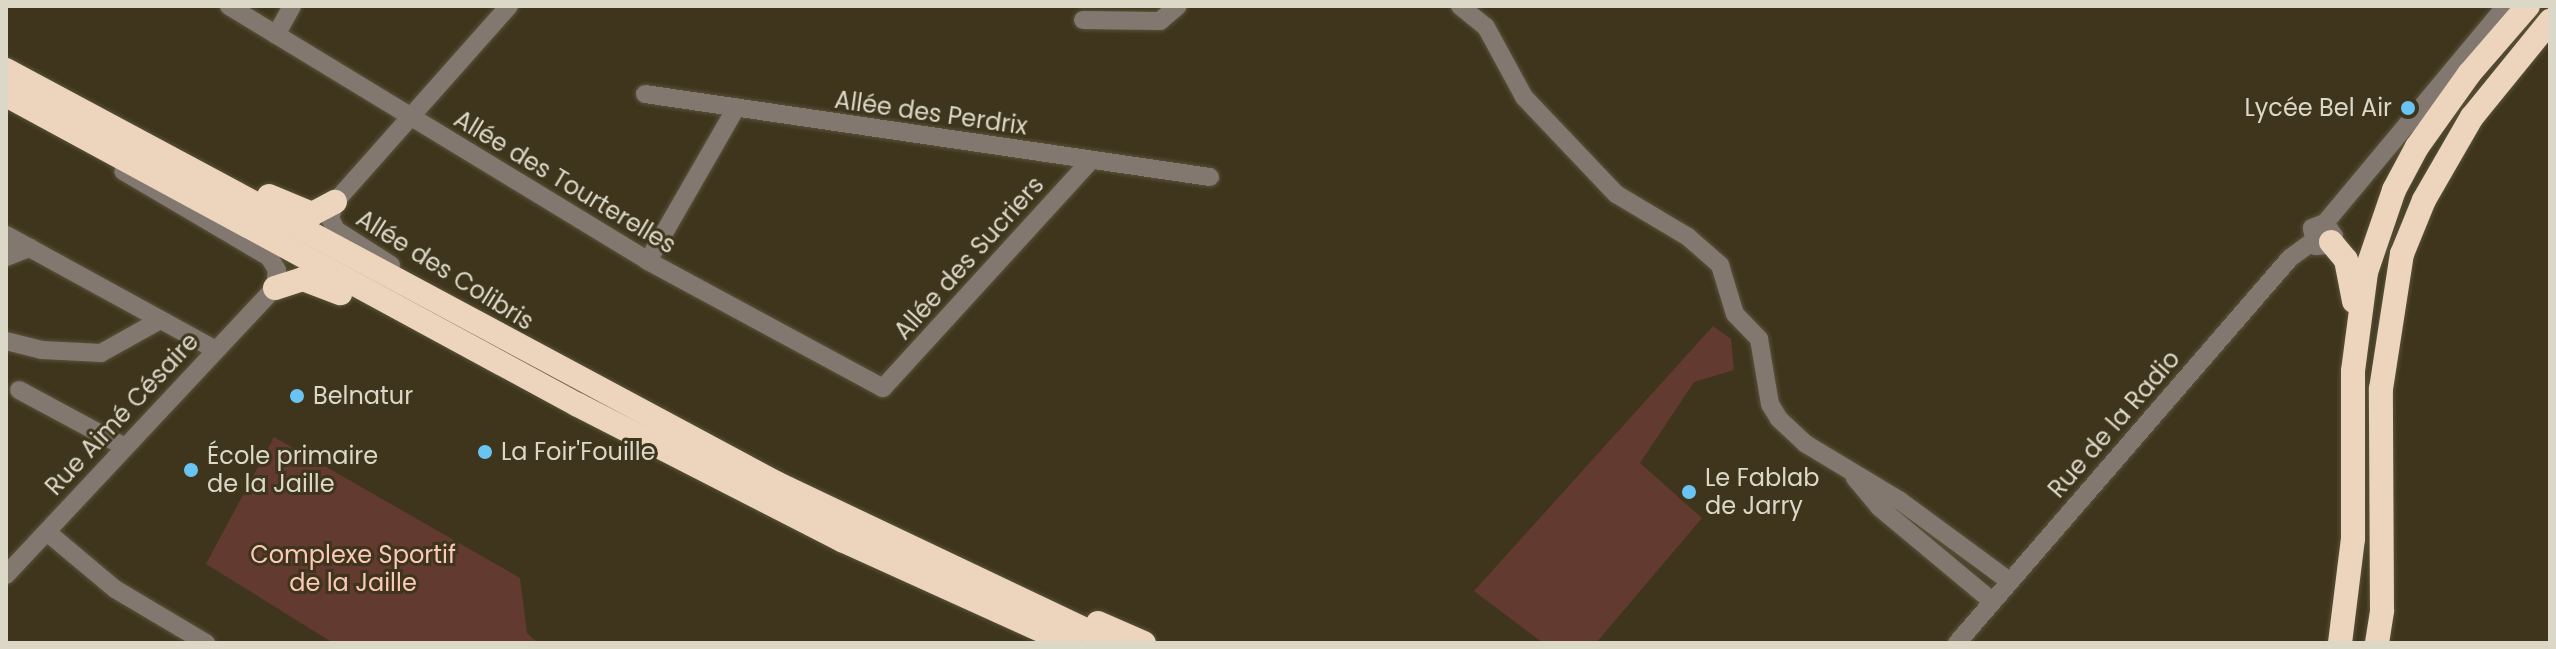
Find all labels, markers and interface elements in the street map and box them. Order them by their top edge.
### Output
street label: Allée des Perdrix [833,85,1029,141]
place label: Lycée Bel Air [2244,94,2392,122]
marker: Lycée Bel Air [2399,99,2417,117]
street label: Allée des Tourterelles [449,104,681,260]
street label: Allée des Sucriers [888,171,1050,345]
street label: Allée des Colibris [351,204,539,336]
street label: Rue Aimé Césaire [39,327,205,501]
street label: Rue de la Radio [2042,345,2186,503]
place label: Belnatur [313,382,413,410]
marker: Belnatur [288,387,306,405]
place label: La Foir'Fouille [501,438,656,466]
place label: École primaire de la Jaille [207,442,378,498]
marker: La Foir'Fouille [476,443,494,461]
marker: École primaire de la Jaille [182,461,200,479]
place label: Le Fablab de Jarry [1705,464,1820,520]
marker: Le Fablab de Jarry [1680,483,1698,501]
park label: Complexe Sportif de la Jaille [250,541,456,597]

